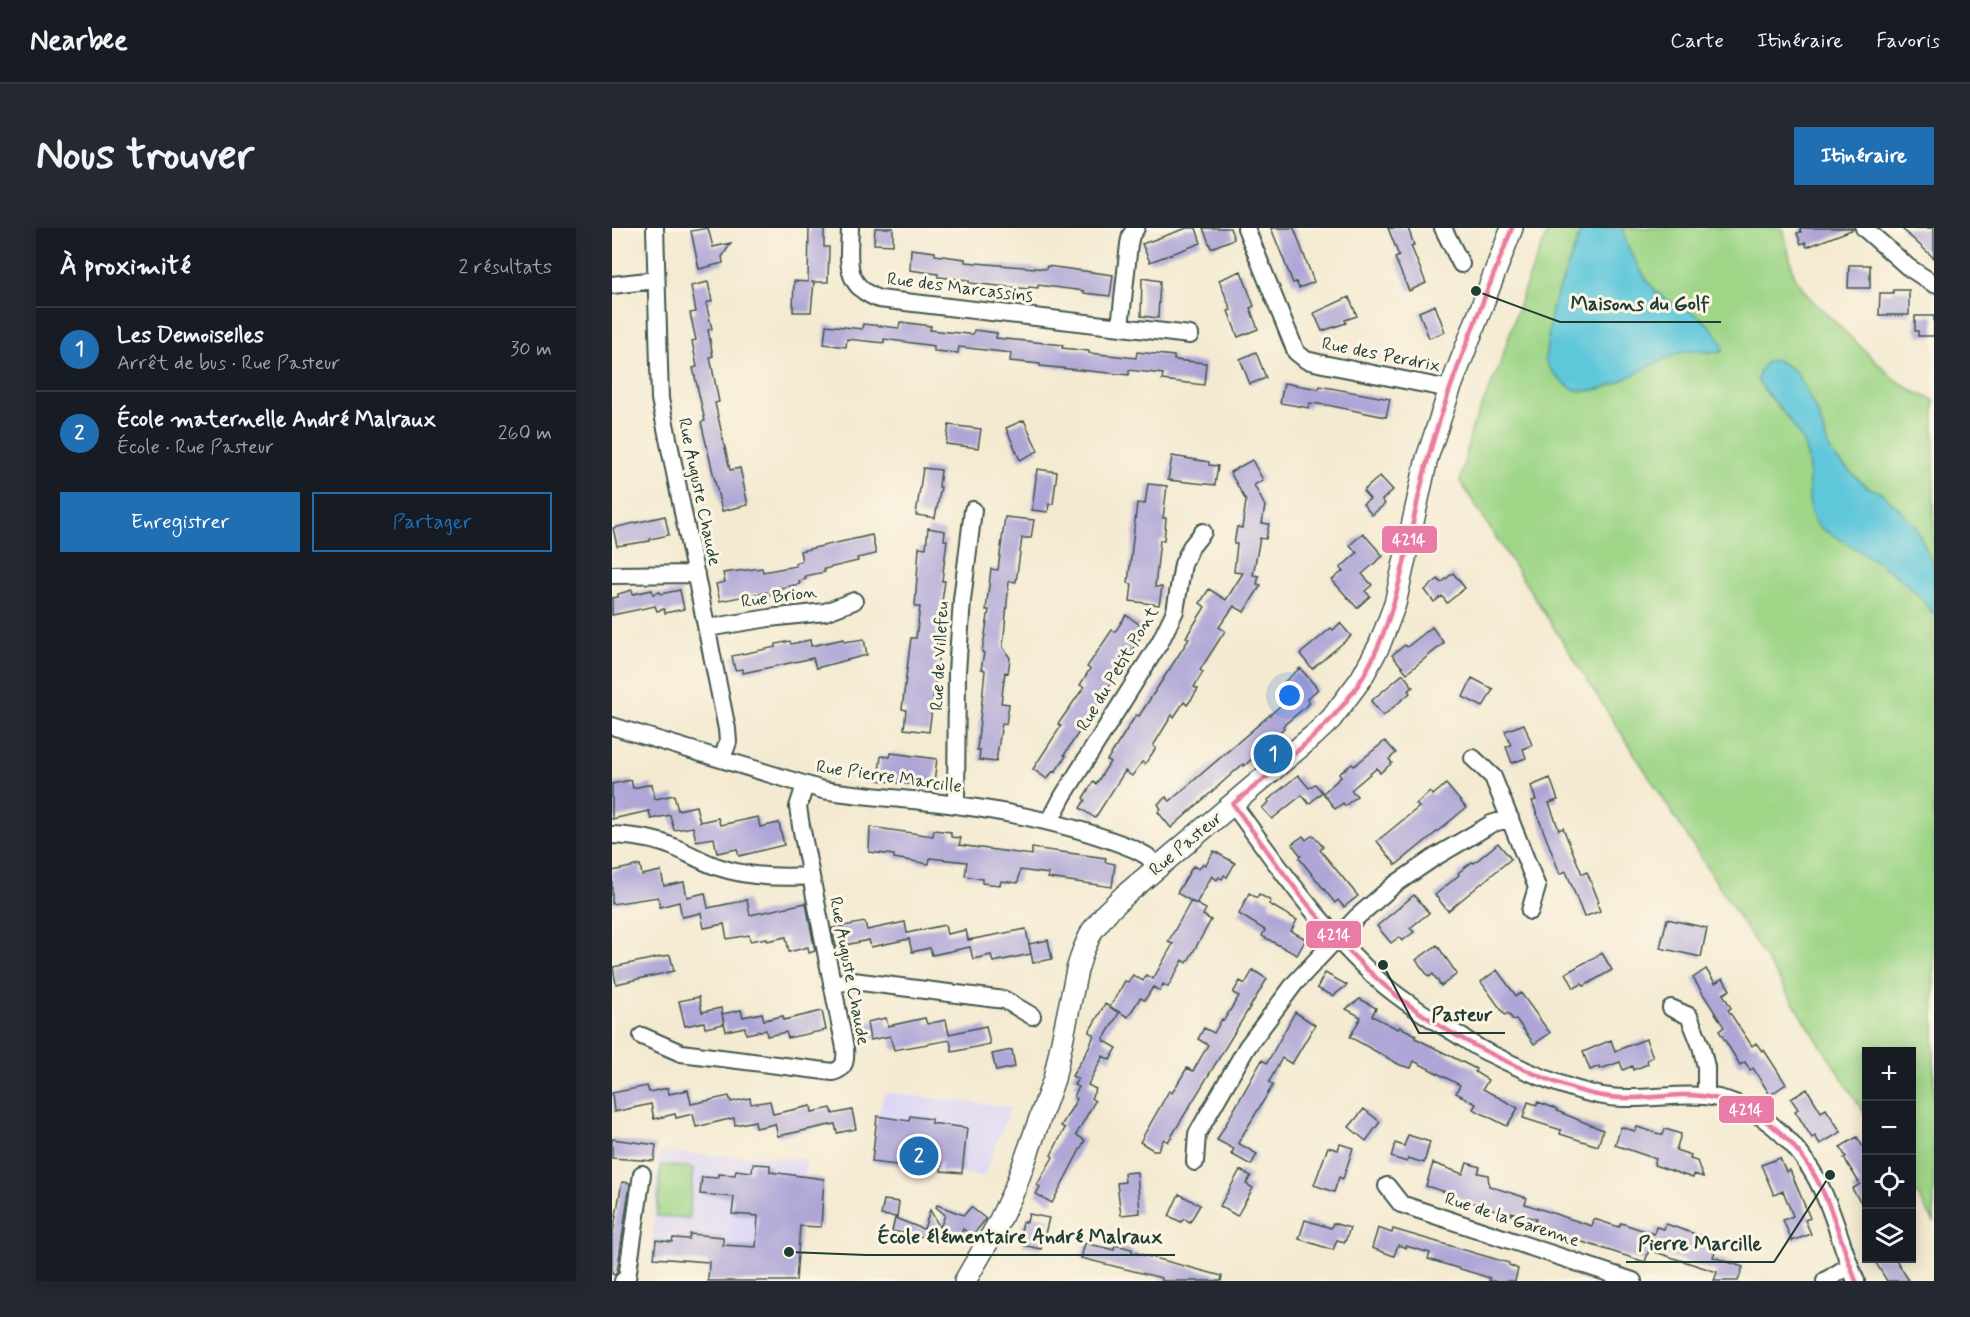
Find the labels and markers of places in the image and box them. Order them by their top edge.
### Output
callout: Maisons du Golf [1560,284,1721,322]
pin: 1 [1254,732,1292,776]
callout: Pasteur [1419,995,1505,1033]
pin: 2 [900,1134,938,1178]
callout: École élémentaire André Malraux [866,1217,1175,1255]
callout: Pierre Marcille [1626,1224,1774,1262]

